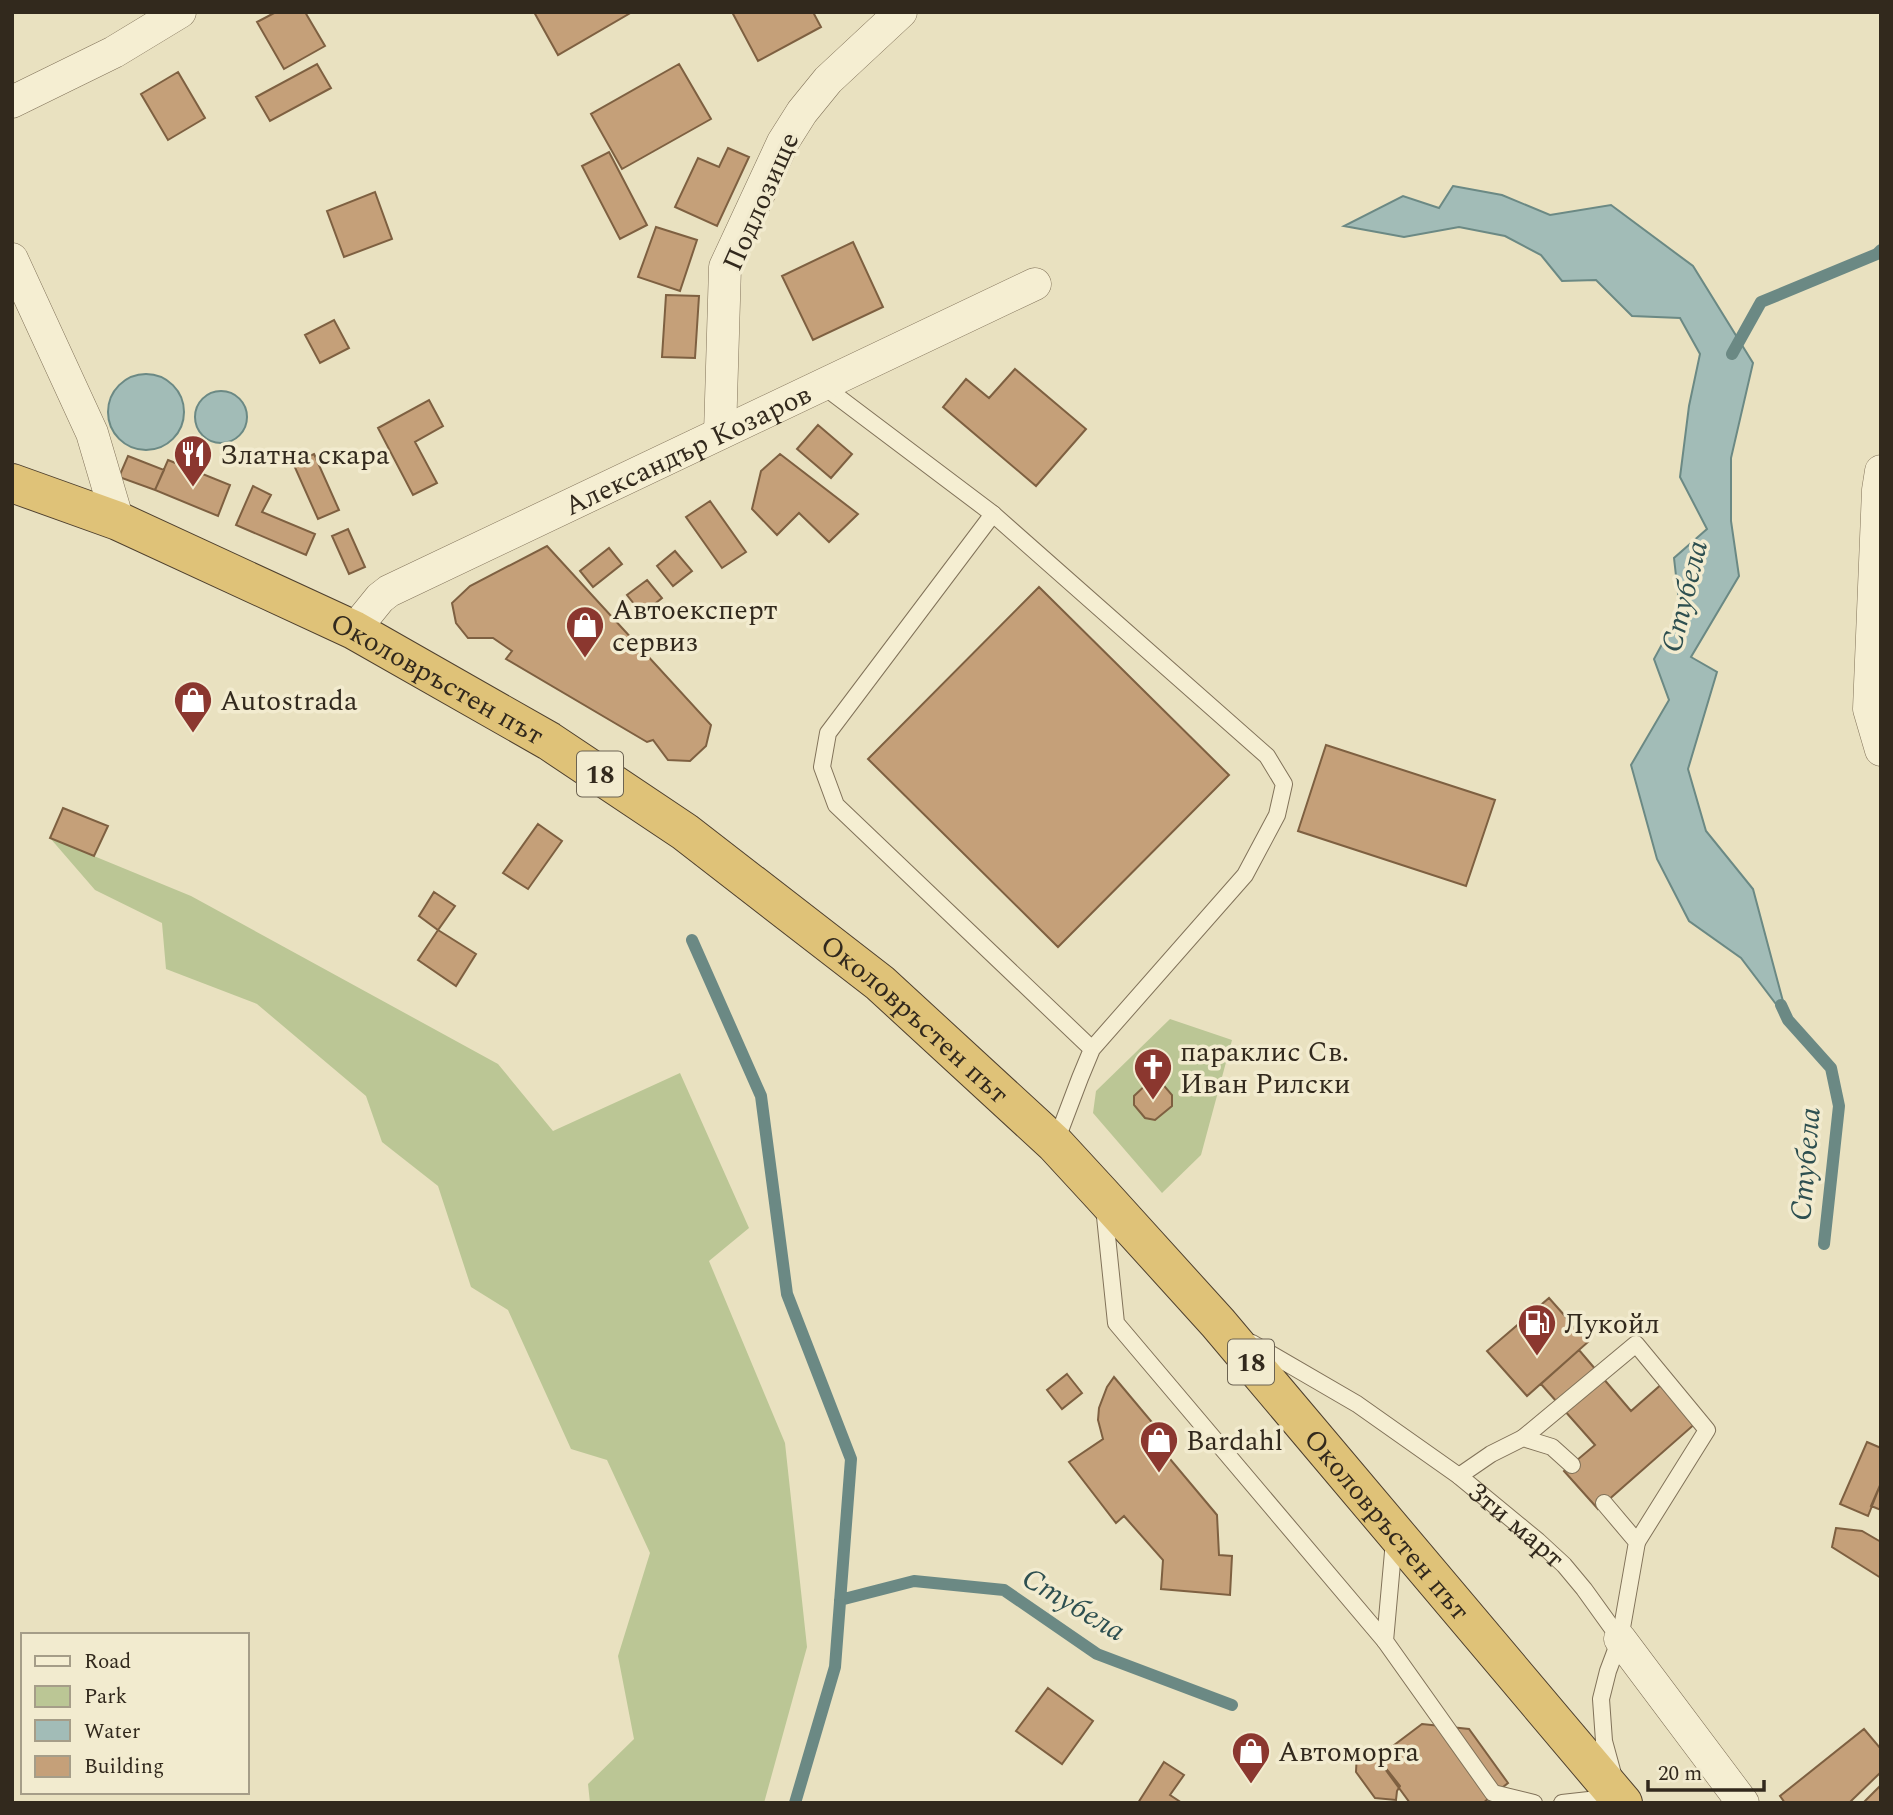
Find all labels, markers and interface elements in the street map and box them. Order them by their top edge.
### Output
street label: Подлозище [712,125,811,278]
street label: Александър Козаров [557,373,819,528]
restaurant icon: Златна скара [172,433,214,488]
place label: Златна скара [220,434,390,477]
water label: Стубела [1649,535,1721,657]
place label: Автоексперт сервиз [612,589,778,664]
street label: Околовръстен път [323,602,552,757]
shop icon: Автоексперт сервиз [564,604,606,659]
shop icon: Autostrada [172,679,214,734]
place label: Autostrada [220,680,358,723]
road number: 18 [577,752,623,796]
street label: Околовръстен път [811,924,1018,1115]
place label: параклис Св. Иван Рилски [1180,1031,1351,1106]
church icon: параклис Св. Иван Рилски [1132,1046,1174,1101]
water label: Стубела [1778,1105,1834,1223]
fuel station icon: Лукойл [1516,1302,1558,1357]
place label: Лукойл [1564,1303,1660,1346]
road number: 18 [1228,1340,1274,1385]
shop icon: Bardahl [1138,1419,1180,1474]
street label: Околовръстен път [1293,1419,1480,1630]
place label: Bardahl [1186,1420,1283,1463]
street label: 3ти март [1459,1472,1574,1579]
water label: Стубела [1013,1556,1134,1654]
legend [21,1633,248,1794]
text: Road [84,1646,131,1678]
text: Park [84,1681,128,1713]
text: Water [84,1716,140,1748]
shop icon: Автоморга [1230,1730,1272,1785]
place label: Автоморга [1278,1731,1419,1774]
scale bar [1648,1748,1764,1792]
text: Building [84,1751,164,1783]
text: 20 m [1658,1758,1702,1790]

